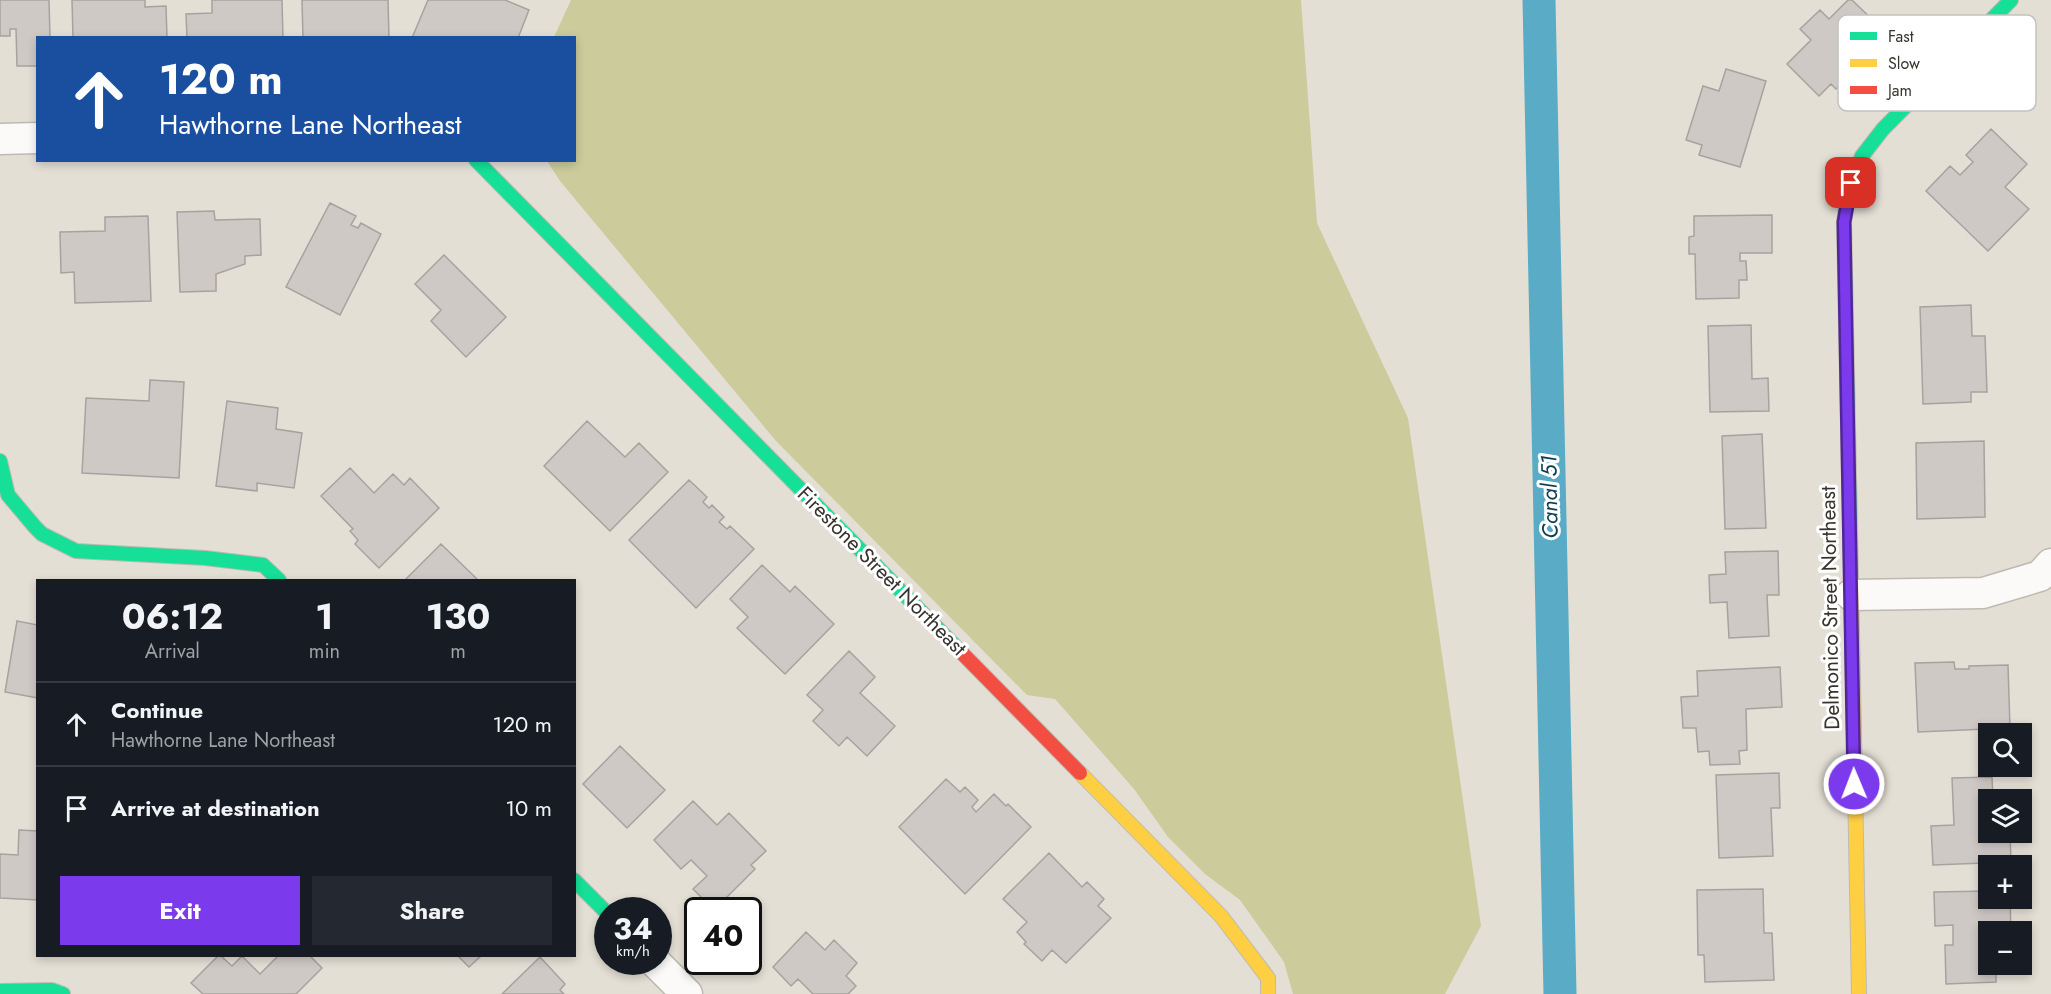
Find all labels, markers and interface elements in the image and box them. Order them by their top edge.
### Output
legend [1838,15,2036,111]
text: Fast [1888,25,1914,48]
text: 120 m [159,49,283,110]
text: Slow [1888,52,1920,75]
icon: ahead [60,60,138,138]
text: Jam [1886,79,1912,102]
text: Hawthorne Lane Northeast [159,105,462,144]
pin [1825,157,1876,208]
icon: arrive [1834,166,1867,199]
water label: Canal 51 [1532,455,1566,539]
street label: Firestone Street Northeast [791,480,973,662]
street label: Delmonico Street Northeast [1813,486,1847,730]
text: 06:12 [122,590,223,642]
text: 1 [315,590,334,642]
text: 130 [426,590,490,642]
text: Arrival [145,637,200,666]
text: min [309,637,340,666]
text: m [450,637,466,666]
text: Continue [111,694,203,726]
icon: ahead [60,708,93,741]
text: 120 m [493,708,552,740]
map controls [1978,723,2032,975]
button: search [1978,723,2032,777]
text: Hawthorne Lane Northeast [111,726,335,755]
position arrow [1822,752,1886,816]
button: layers [1978,789,2032,843]
icon: arrive [60,792,93,825]
text: Arrive at destination [111,792,320,824]
text: 10 m [505,792,552,824]
button: + [1978,855,2032,909]
button: Exit [60,876,300,945]
button: Share [312,876,552,945]
speed limit sign: 40 [684,897,762,975]
text: 34 [613,907,653,950]
button: − [1978,921,2032,975]
text: km/h [616,940,650,962]

